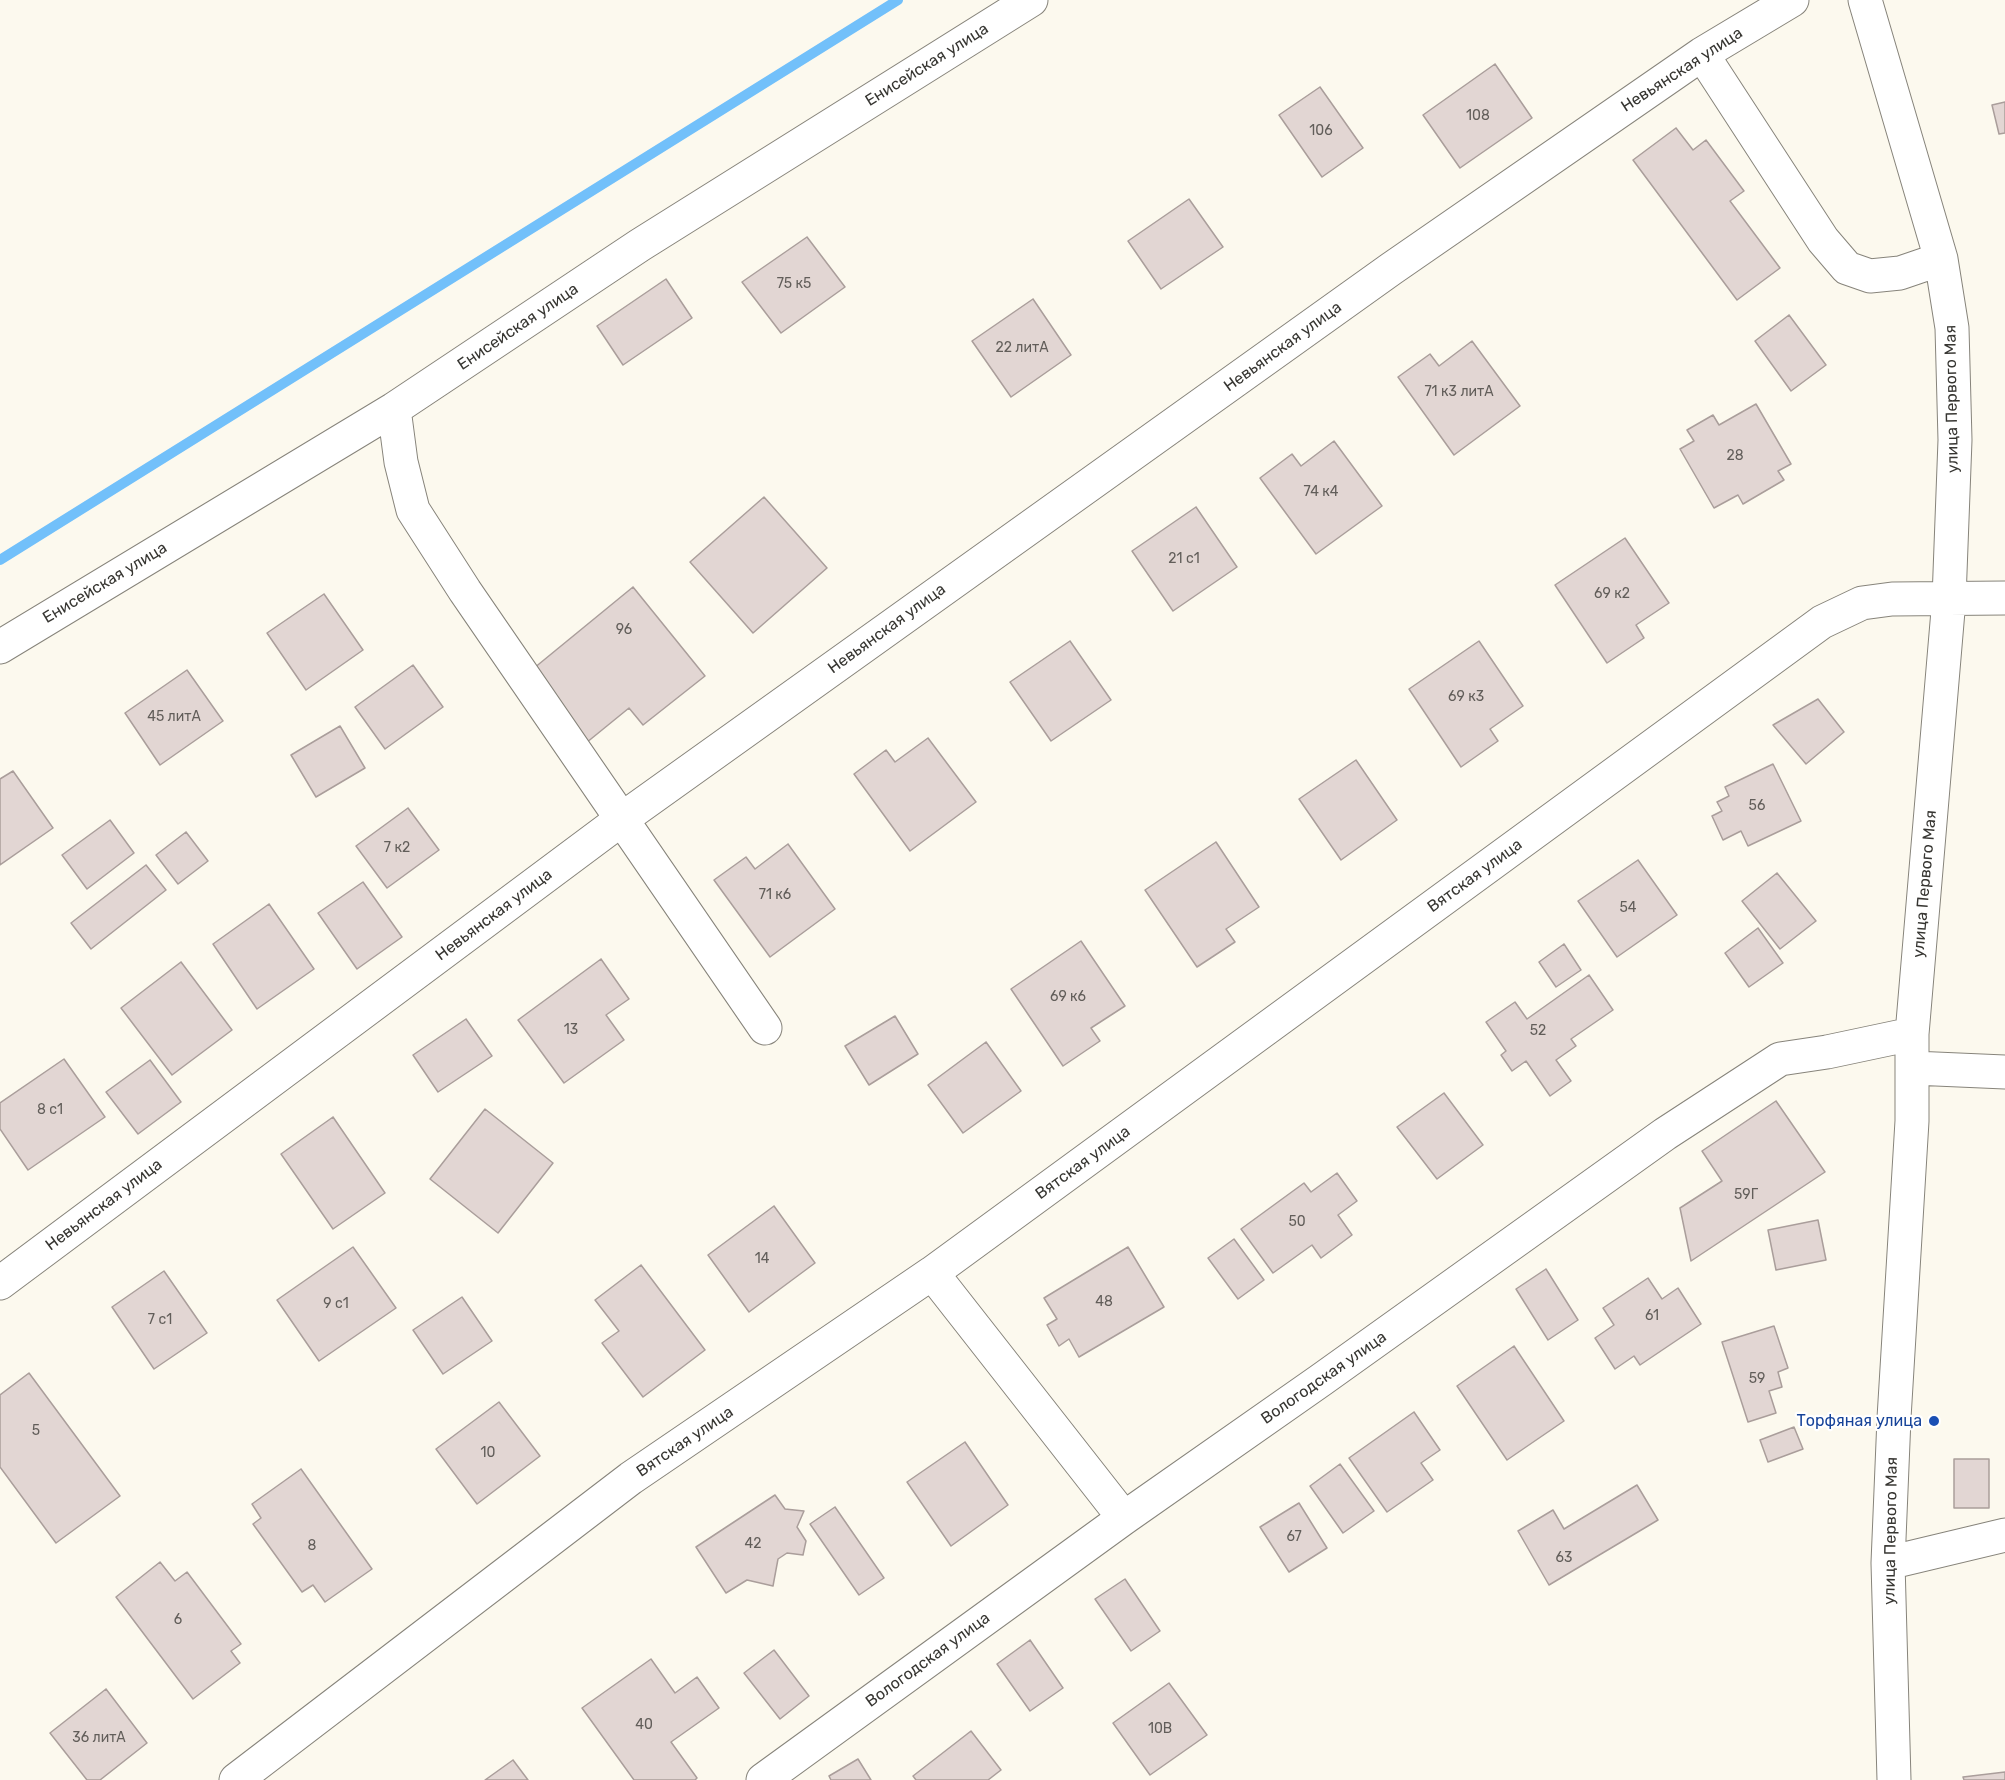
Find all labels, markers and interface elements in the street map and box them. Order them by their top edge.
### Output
street label: Енисейская улица [862,19,992,111]
street label: Невьянская улица [1618,24,1746,116]
house number: 108 [1466,108,1490,124]
house number: 106 [1309,123,1333,139]
house number: 75 к5 [777,276,811,292]
street label: Енисейская улица [454,279,582,375]
street label: Невьянская улица [1220,298,1346,396]
street label: улица Первого Мая [1941,325,1963,473]
house number: 22 литА [995,340,1049,356]
house number: 71 к3 литА [1424,384,1494,400]
house number: 28 [1726,448,1744,464]
house number: 74 к4 [1303,484,1339,500]
street label: Енисейская улица [39,538,171,628]
house number: 21 с1 [1168,551,1200,567]
street label: Невьянская улица [824,580,950,678]
house number: 69 к2 [1594,586,1630,602]
house number: 96 [616,622,632,638]
house number: 69 к3 [1448,689,1484,705]
house number: 45 литА [147,709,201,725]
house number: 56 [1749,798,1765,814]
street label: улица Первого Мая [1909,809,1941,959]
street label: Вятская улица [1424,835,1526,917]
house number: 7 к2 [384,840,410,856]
street label: Невьянская улица [432,865,556,965]
house number: 71 к6 [759,887,791,903]
house number: 54 [1619,900,1637,916]
house number: 69 к6 [1050,989,1086,1005]
house number: 13 [564,1022,578,1038]
house number: 52 [1530,1023,1546,1039]
house number: 8 с1 [37,1102,63,1118]
street label: Вятская улица [1032,1122,1134,1204]
street label: Невьянская улица [42,1155,166,1255]
house number: 59Г [1734,1187,1758,1203]
house number: 50 [1288,1214,1306,1230]
house number: 14 [755,1251,769,1267]
house number: 48 [1095,1294,1113,1310]
house number: 9 с1 [323,1296,349,1312]
house number: 61 [1645,1308,1659,1324]
house number: 7 с1 [148,1312,172,1328]
street label: Вологодская улица [1258,1328,1390,1428]
house number: 59 [1749,1371,1765,1387]
street label: Вятская улица [633,1403,737,1481]
place label: Торфяная улица [1797,1411,1922,1431]
marker: Торфяная улица [1927,1414,1941,1428]
house number: 5 [32,1423,40,1439]
house number: 10 [481,1445,495,1461]
street label: улица Первого Мая [1880,1457,1902,1605]
house number: 67 [1286,1529,1302,1545]
house number: 42 [745,1536,761,1552]
house number: 8 [308,1538,316,1554]
house number: 63 [1556,1550,1572,1566]
street label: Вологодская улица [862,1609,994,1711]
house number: 6 [174,1612,182,1628]
house number: 40 [635,1717,653,1733]
house number: 10В [1148,1721,1172,1737]
house number: 36 литА [72,1730,126,1746]

